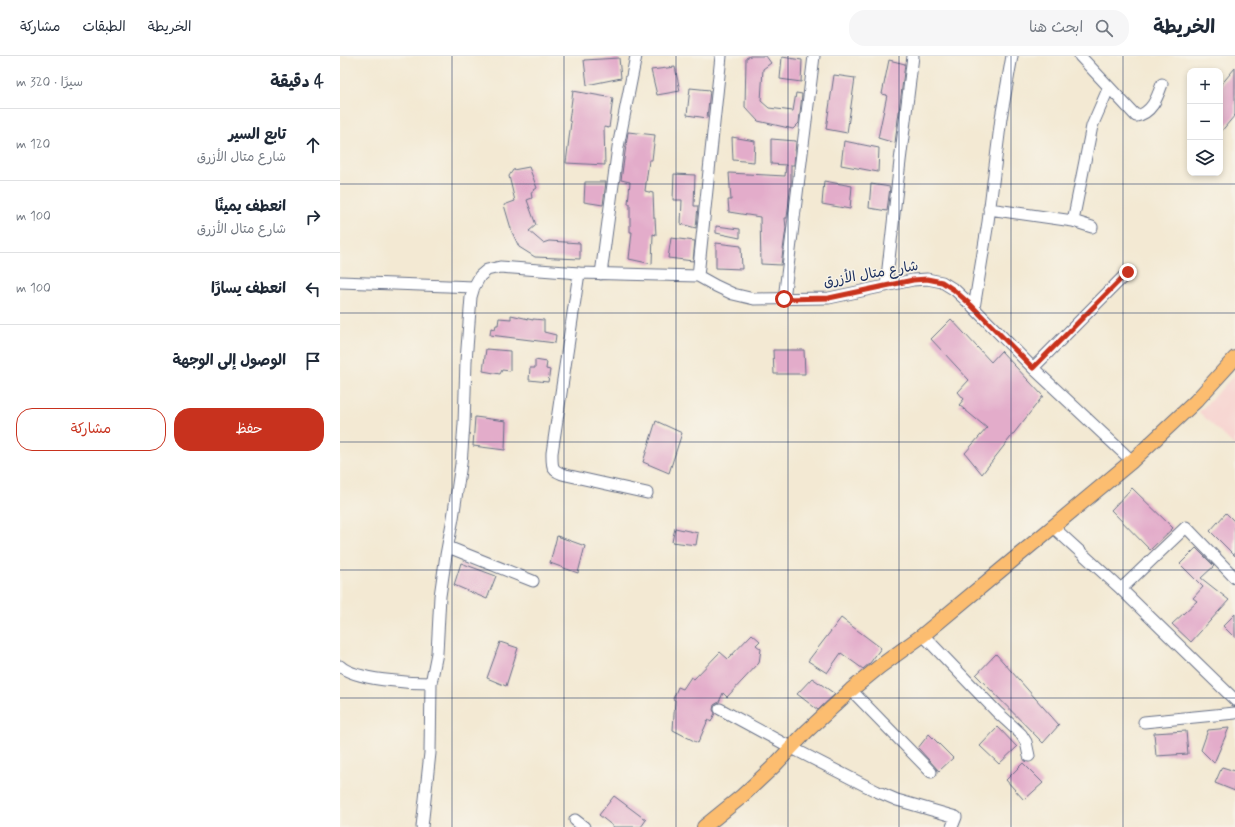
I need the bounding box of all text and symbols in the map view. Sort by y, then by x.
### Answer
search box [849,10,1129,46]
text: الخريطة [1153,15,1215,40]
icon: search [1093,17,1115,39]
text: مشاركة [20,18,60,36]
text: الطبقات [82,18,126,36]
text: الخريطة [148,18,191,36]
text: ابحث هنا [1029,18,1083,38]
map controls [1187,68,1223,176]
button: + [1187,68,1223,104]
text: 4 دقيقة [270,71,324,93]
text: سيرًا · 320 m [16,74,83,91]
button: − [1187,104,1223,140]
text: تابع السير [228,125,286,145]
icon: ahead [302,134,324,156]
text: 120 m [16,136,50,153]
button: layers [1187,140,1223,176]
text: شارع متال الأزرق [197,149,286,166]
text: انعطف يمينًا [215,197,286,217]
icon: right [302,206,324,228]
text: 100 m [16,208,51,225]
text: شارع متال الأزرق [197,221,286,238]
street label: شارع متال الأزرق [822,256,920,291]
route end [1119,263,1137,281]
icon: left [302,278,324,300]
text: انعطف يسارًا [211,279,286,299]
text: 100 m [16,280,51,297]
route start [775,290,793,308]
icon: arrive [302,350,324,372]
text: الوصول إلى الوجهة [172,351,286,371]
button: مشاركة [16,408,166,451]
button: حفظ [174,408,324,451]

